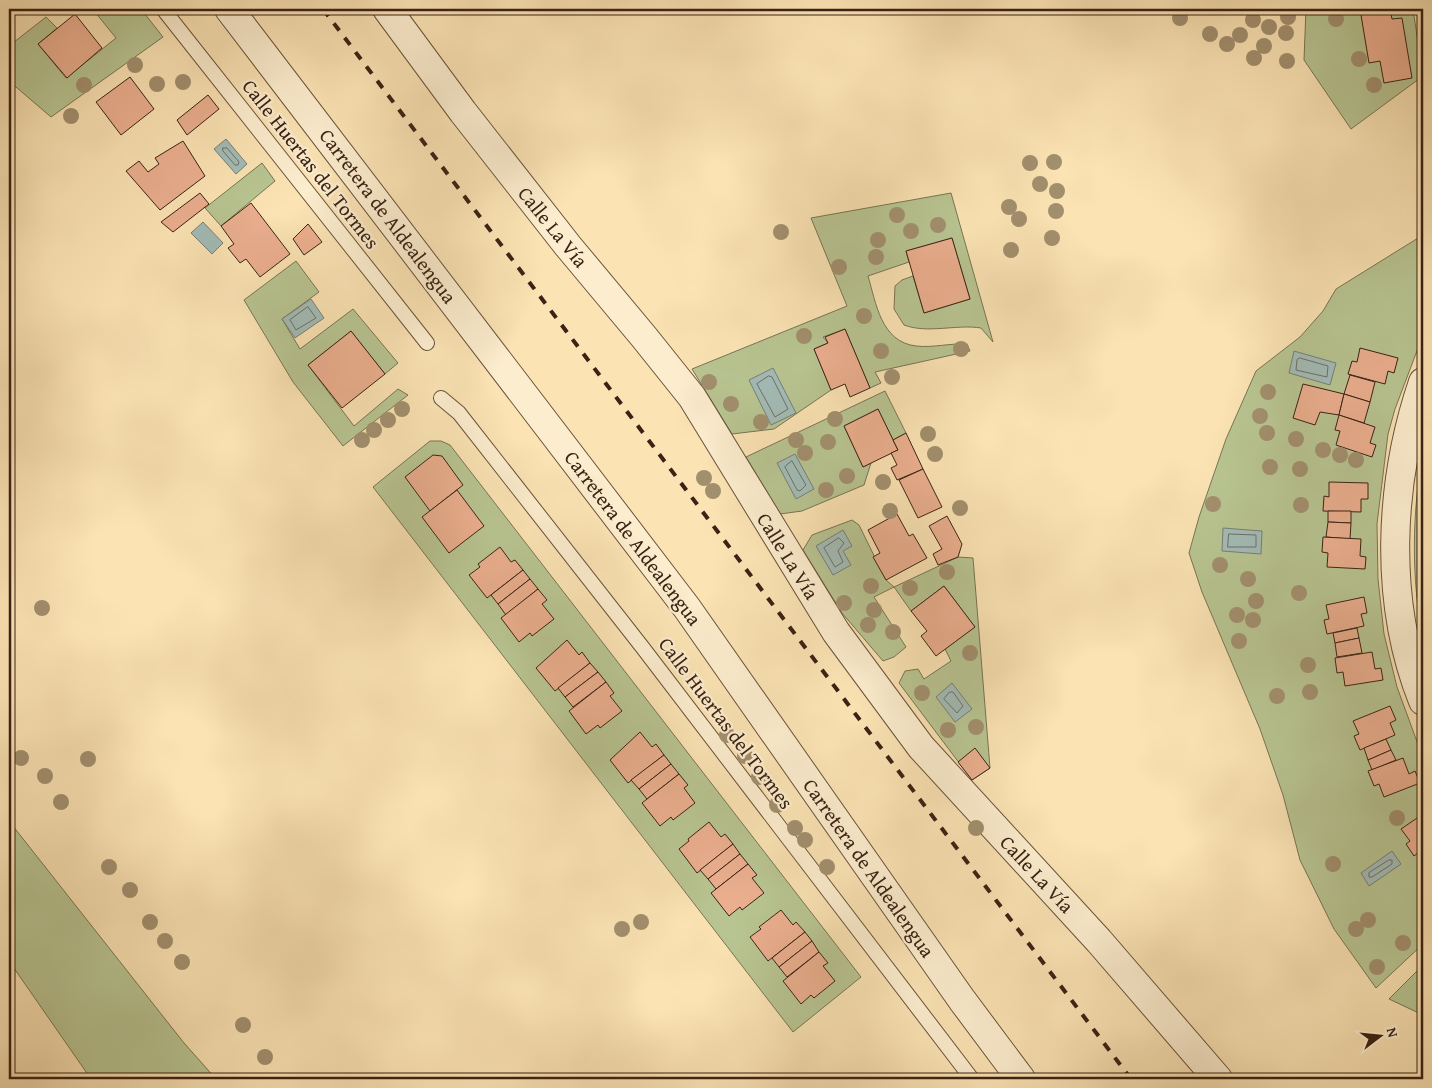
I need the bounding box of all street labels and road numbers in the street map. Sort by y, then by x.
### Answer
street label: Calle Huertas del Tormes [236,73,387,255]
street label: Carretera de Aldealengua [313,122,464,310]
street label: Calle La Vía [512,180,596,274]
street label: Carretera de Aldealengua [558,444,709,632]
street label: Calle La Vía [750,507,827,605]
street label: Calle Huertas del Tormes [652,631,801,815]
street label: Carretera de Aldealengua [797,772,943,963]
street label: Calle La Vía [994,828,1081,919]

